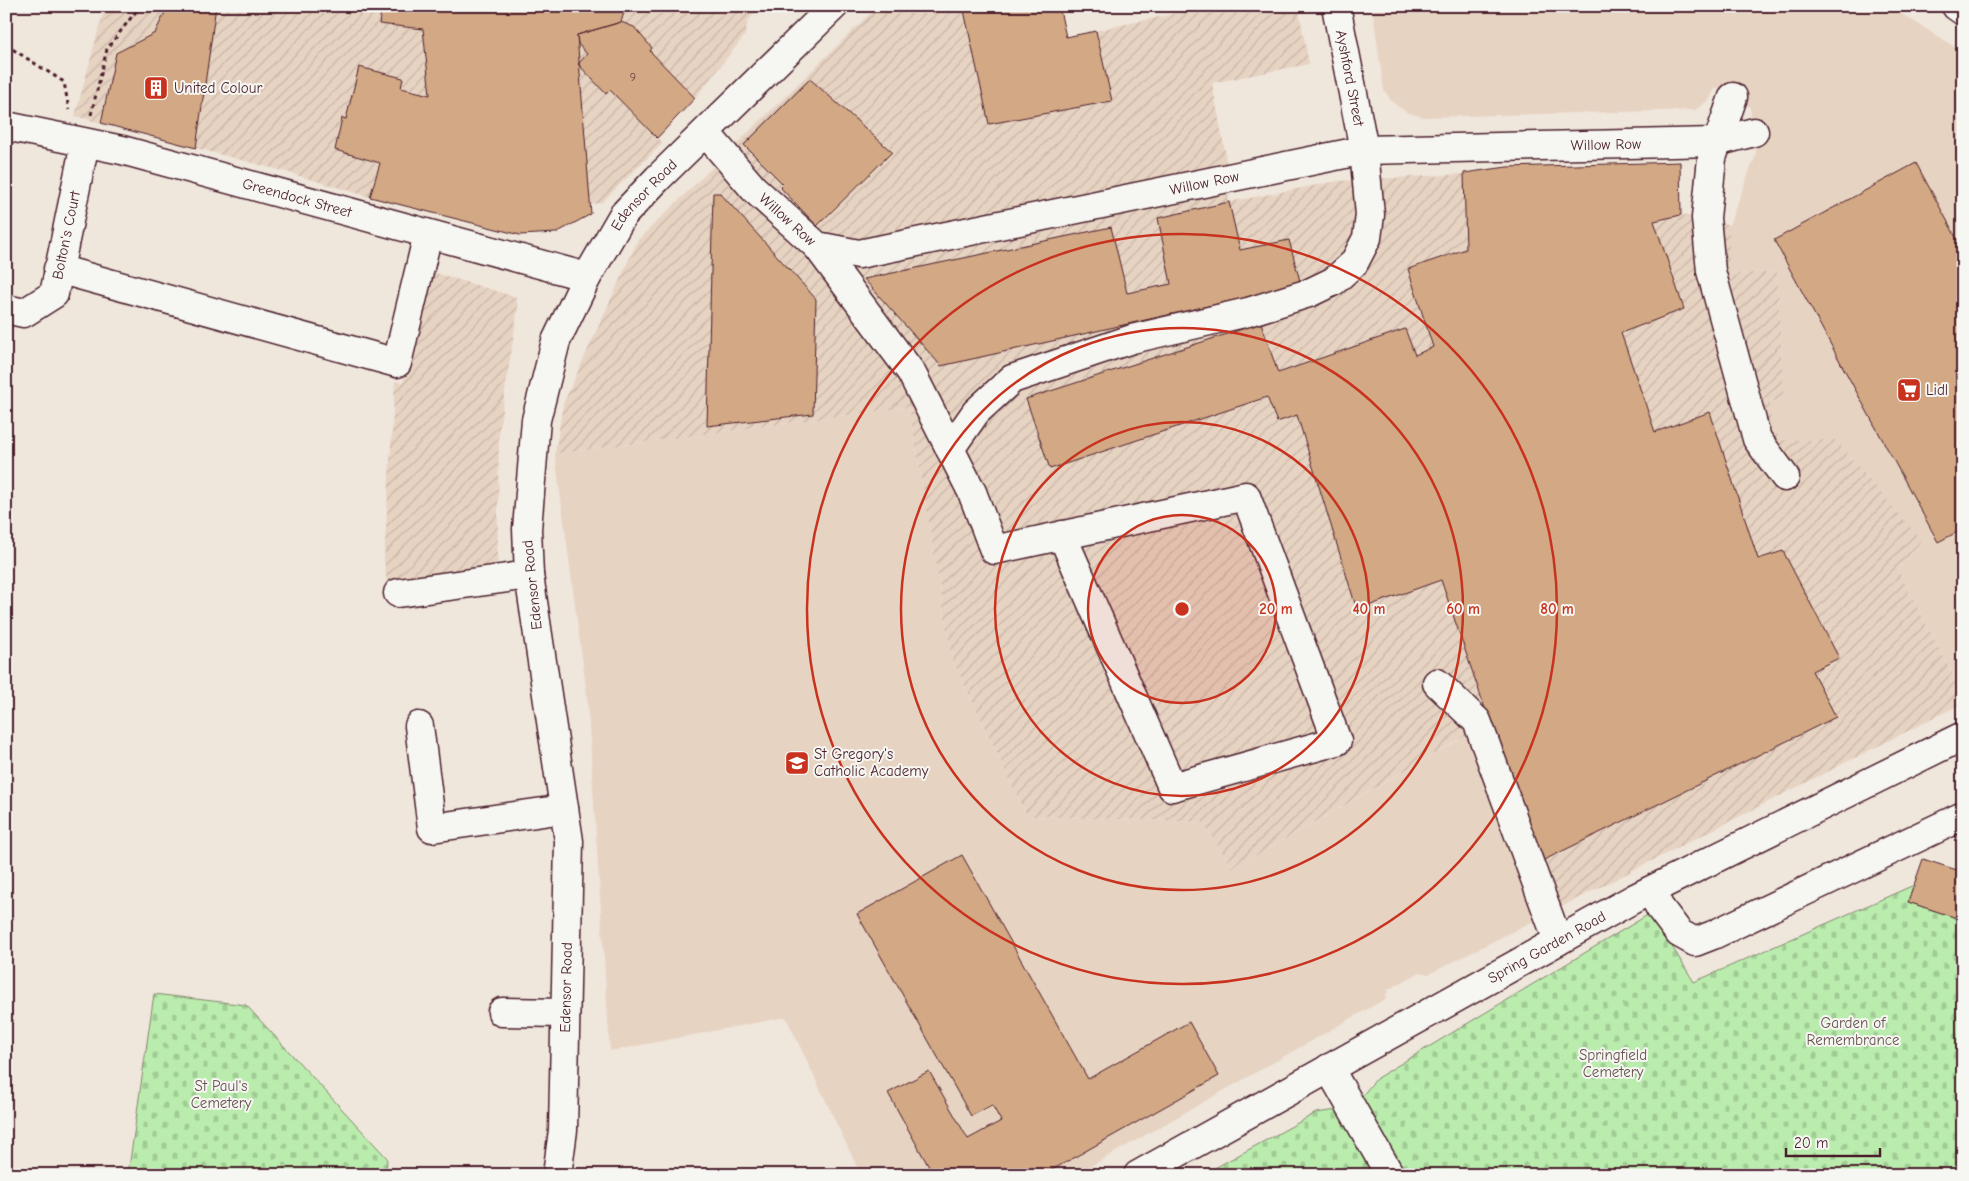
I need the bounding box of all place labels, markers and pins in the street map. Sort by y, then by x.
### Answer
building icon: United Colour [143,75,169,101]
place label: United Colour [174,79,262,97]
supermarket icon: Lidl [1896,377,1922,403]
place label: Lidl [1926,381,1948,399]
centre of rings [1173,600,1191,618]
place label: St Gregory's Catholic Academy [814,745,929,780]
school or university icon: St Gregory's Catholic Academy [784,750,810,776]

